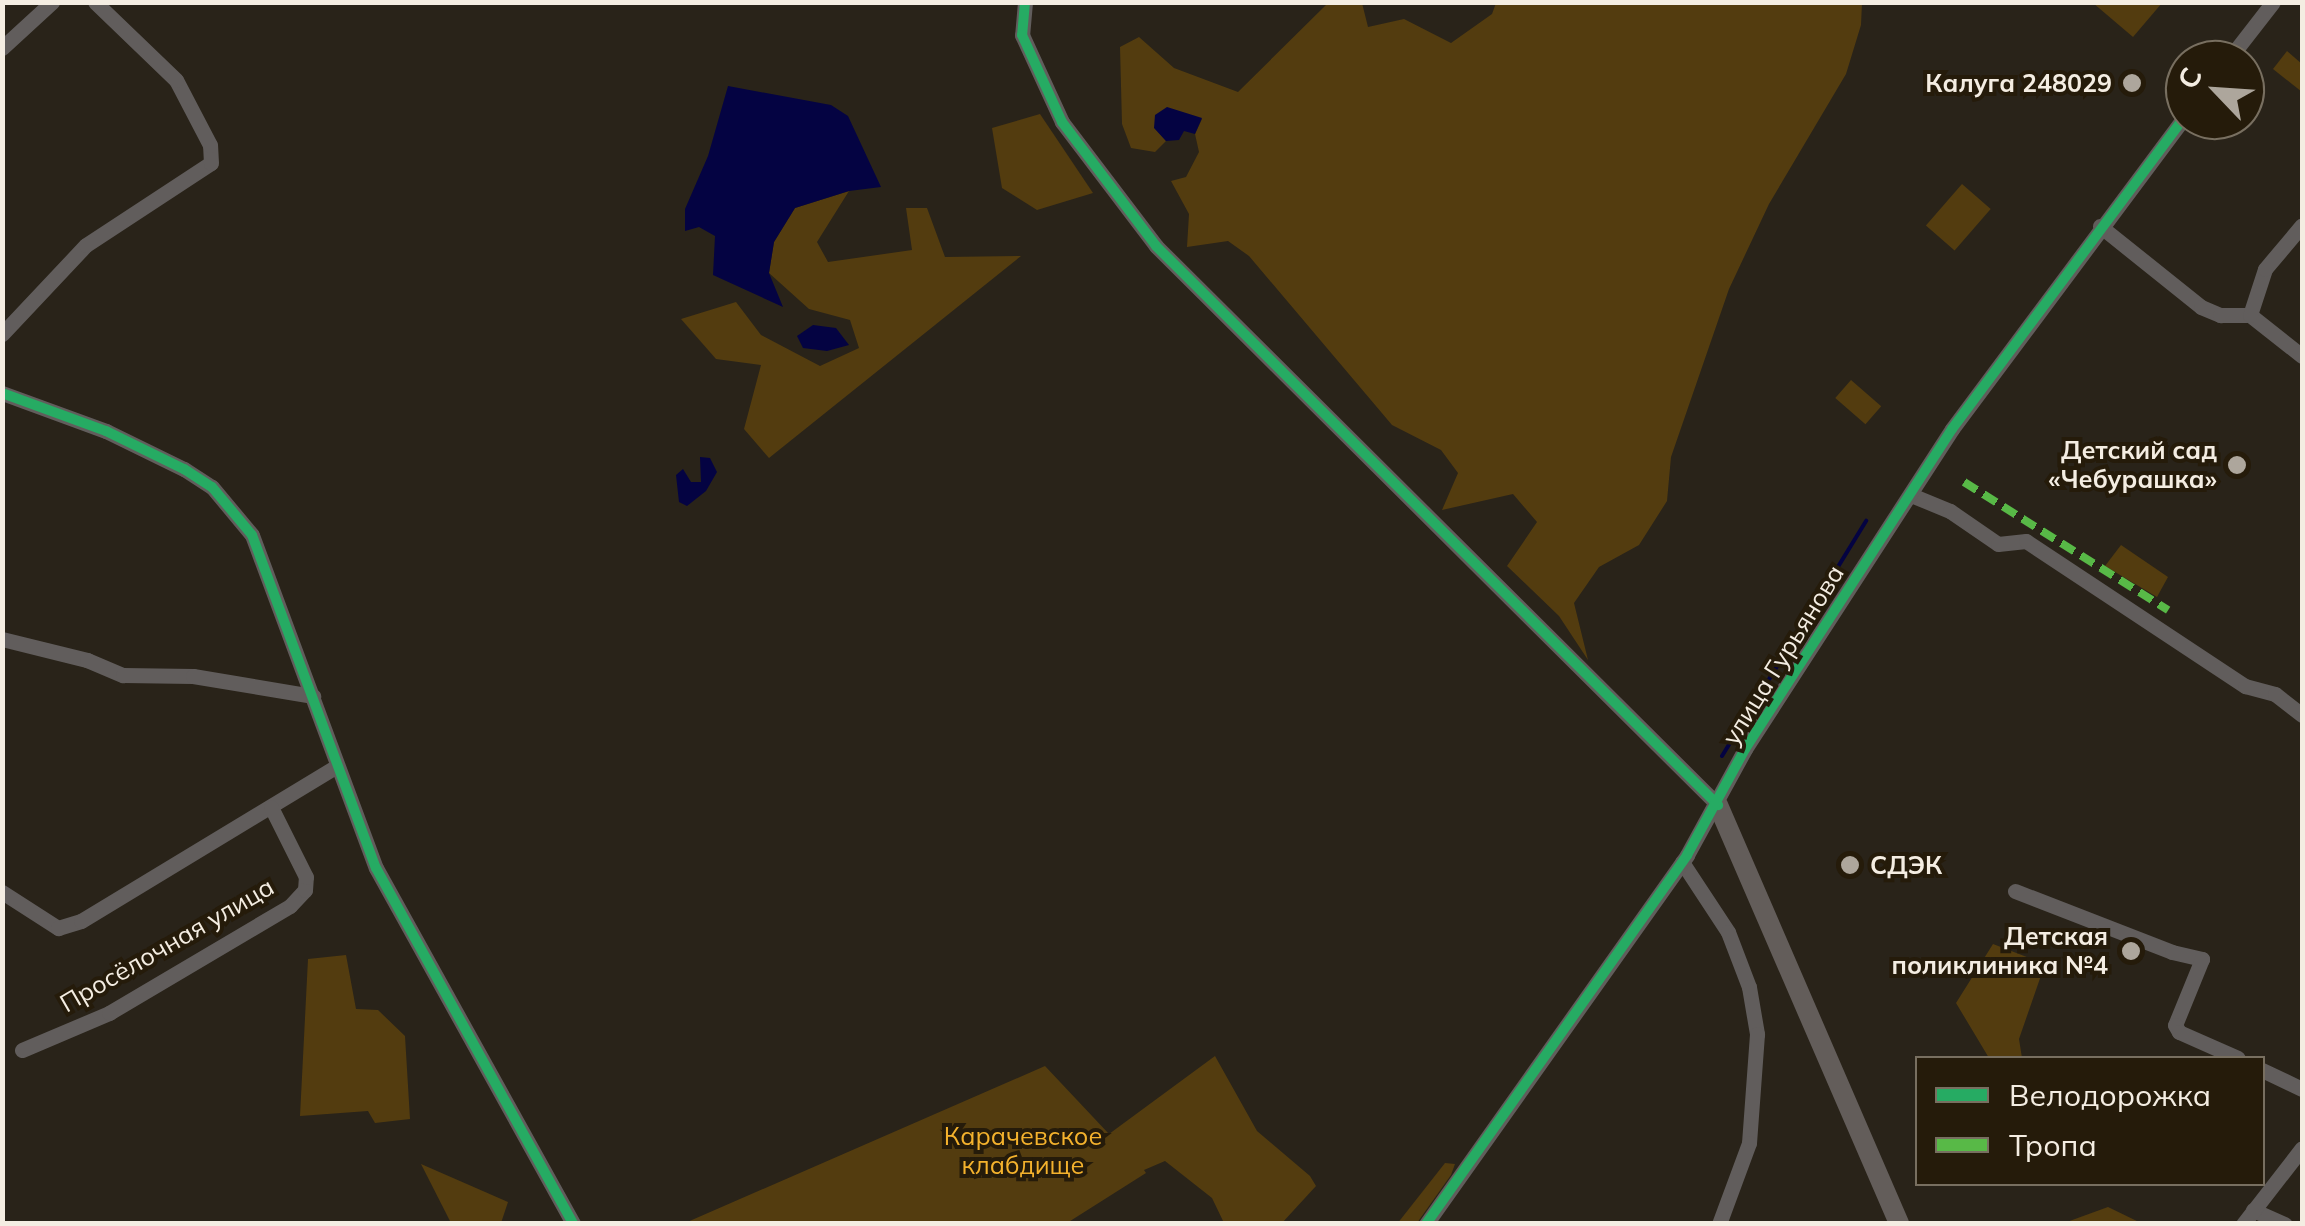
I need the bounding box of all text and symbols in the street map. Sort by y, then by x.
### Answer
north arrow [2165,40,2265,140]
text: С [2169,62,2209,94]
place label: Калуга 248029 [1925,68,2112,98]
marker: Калуга 248029 [2121,72,2143,94]
place label: Детский сад «Чебурашка» [2048,436,2217,495]
marker: Детский сад «Чебурашка» [2226,454,2248,476]
street label: улица Гурьянова [1716,560,1850,750]
place label: СДЭК [1870,850,1942,880]
marker: СДЭК [1839,854,1861,876]
street label: Просёлочная улица [55,872,279,1018]
place label: Детская поликлиника №4 [1892,922,2108,981]
marker: Детская поликлиника №4 [2118,938,2144,964]
legend [1915,1056,2265,1186]
text: Велодорожка [2009,1076,2211,1114]
park label: Карачевское клабдище [944,1122,1102,1181]
text: Тропа [2009,1126,2097,1164]

